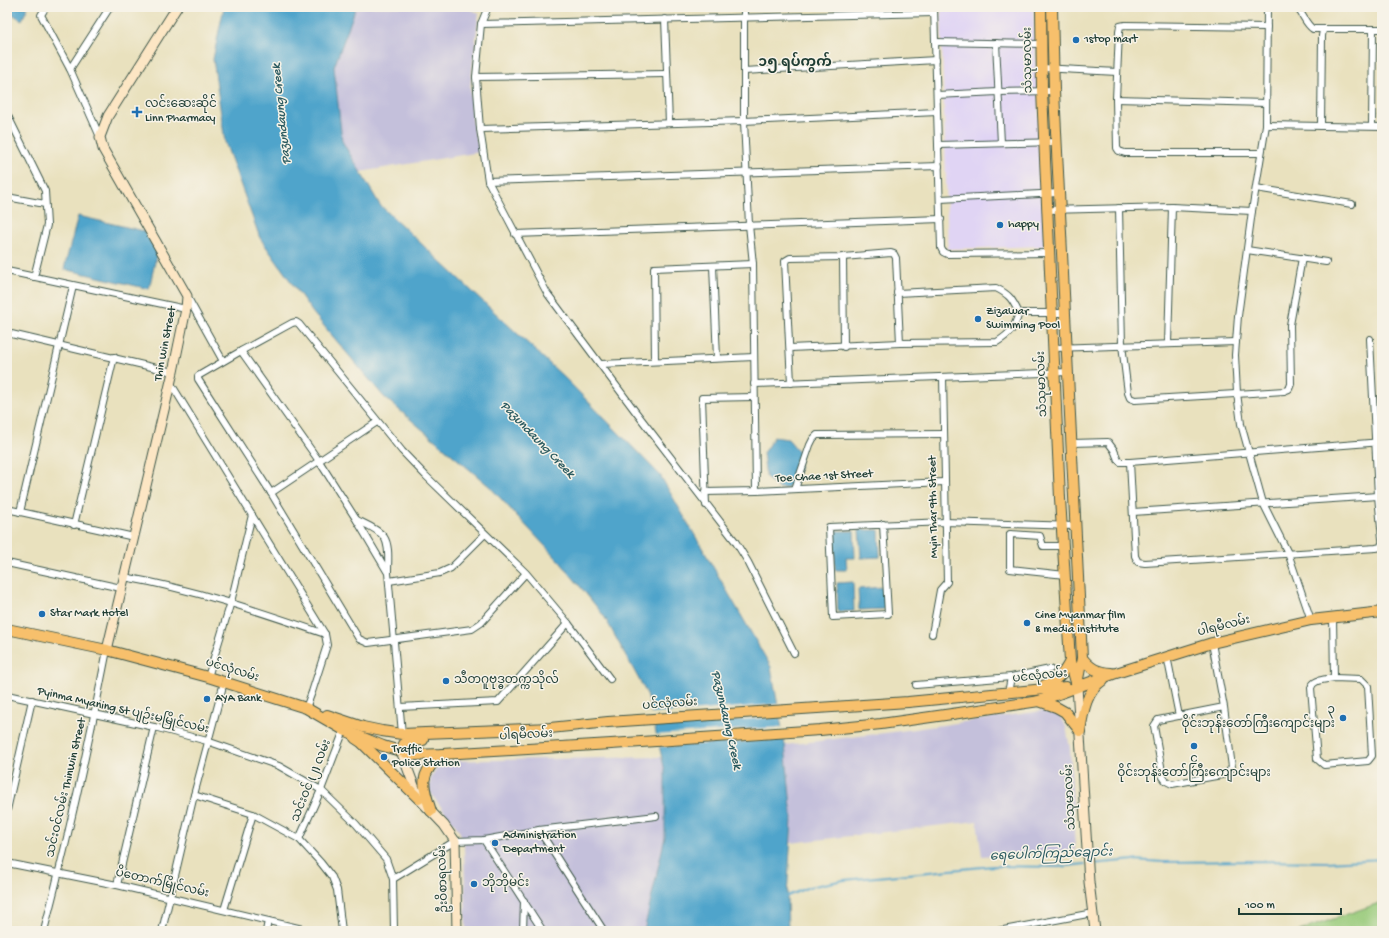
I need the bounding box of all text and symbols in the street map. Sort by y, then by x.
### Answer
street label: သံသုမာလမ်း [1017,27,1038,93]
place label: 1stop mart [1083,33,1139,47]
marker: 1stop mart [1071,35,1081,45]
district label: ၁၅ ရပ်ကွက် [758,51,832,73]
water label: Pazundaung Creek [269,62,295,165]
place label: လင်းဆေးဆိုင် Linn Pharmacy [145,94,217,126]
marker: လင်းဆေးဆိုင် Linn Pharmacy [132,107,142,117]
place label: happy [1008,218,1039,232]
marker: happy [995,220,1005,230]
street label: Thin Win Street [152,305,180,383]
place label: Zizawar Swimming Pool [986,305,1061,333]
marker: Zizawar Swimming Pool [973,314,983,324]
street label: သံသုမာလမ်း [1031,351,1052,418]
water label: Pazundaung Creek [497,399,578,482]
street label: Myin Thar 9th Street [926,455,942,558]
street label: Toe Chae 1st Street [774,467,874,487]
place label: Star Mark Hotel [50,607,129,621]
marker: Star Mark Hotel [37,609,47,619]
place label: Cine Myanmar film & media institute [1035,609,1126,637]
street label: ပါရမီလမ်း [1195,610,1252,641]
marker: Cine Myanmar film & media institute [1022,618,1032,628]
street label: ပင်လုံလမ်း [203,652,262,687]
street label: ပင်လုံလမ်း [1011,663,1068,688]
water label: Pazundaung Creek [707,669,745,772]
place label: သီတဂူဗုဒ္ဓတက္ကသိုလ် [454,670,559,689]
marker: သီတဂူဗုဒ္ဓတက္ကသိုလ် [441,676,451,686]
street label: Pyinma Myaning St ပျဉ်းမမြိုင်လမ်း [35,680,211,739]
place label: AYA Bank [215,692,263,706]
street label: ပင်လုံလမ်း [642,692,698,715]
marker: AYA Bank [202,694,212,704]
place label: ၃ ဝိုင်းဘုန်းတော်ကြီးကျောင်းများ [1182,704,1335,733]
marker: ၃ ဝိုင်းဘုန်းတော်ကြီးကျောင်းများ [1338,713,1348,723]
street label: သင်းဝင်လမ်း ThinWin Street [40,715,90,859]
street label: ပါရမီလမ်း [499,724,553,745]
street label: သင်းဝင် (၂) လမ်း [285,736,336,825]
marker: ၄ ဝိုင်းဘုန်းတော်ကြီးကျောင်းများ [1189,741,1199,751]
place label: Traffic Police Station [391,743,460,771]
marker: Traffic Police Station [379,752,389,762]
place label: ၄ ဝိုင်းဘုန်းတော်ကြီးကျောင်းများ [1117,753,1271,782]
street label: သံသုမာလမ်း [1058,763,1081,831]
place label: Administration Department [502,829,576,857]
marker: Administration Department [490,838,500,848]
water label: ရေပေါက်ကြည်ချောင်း [989,841,1114,867]
street label: ဦးဝိစာရလမ်း [432,845,453,913]
street label: ပိတောက်မြိုင်လမ်း [114,863,211,903]
place label: ဘိုဘိုမင်း [482,873,529,892]
marker: ဘိုဘိုမင်း [469,879,479,889]
scale bar [1239,890,1341,916]
text: 100 m [1244,899,1275,913]

